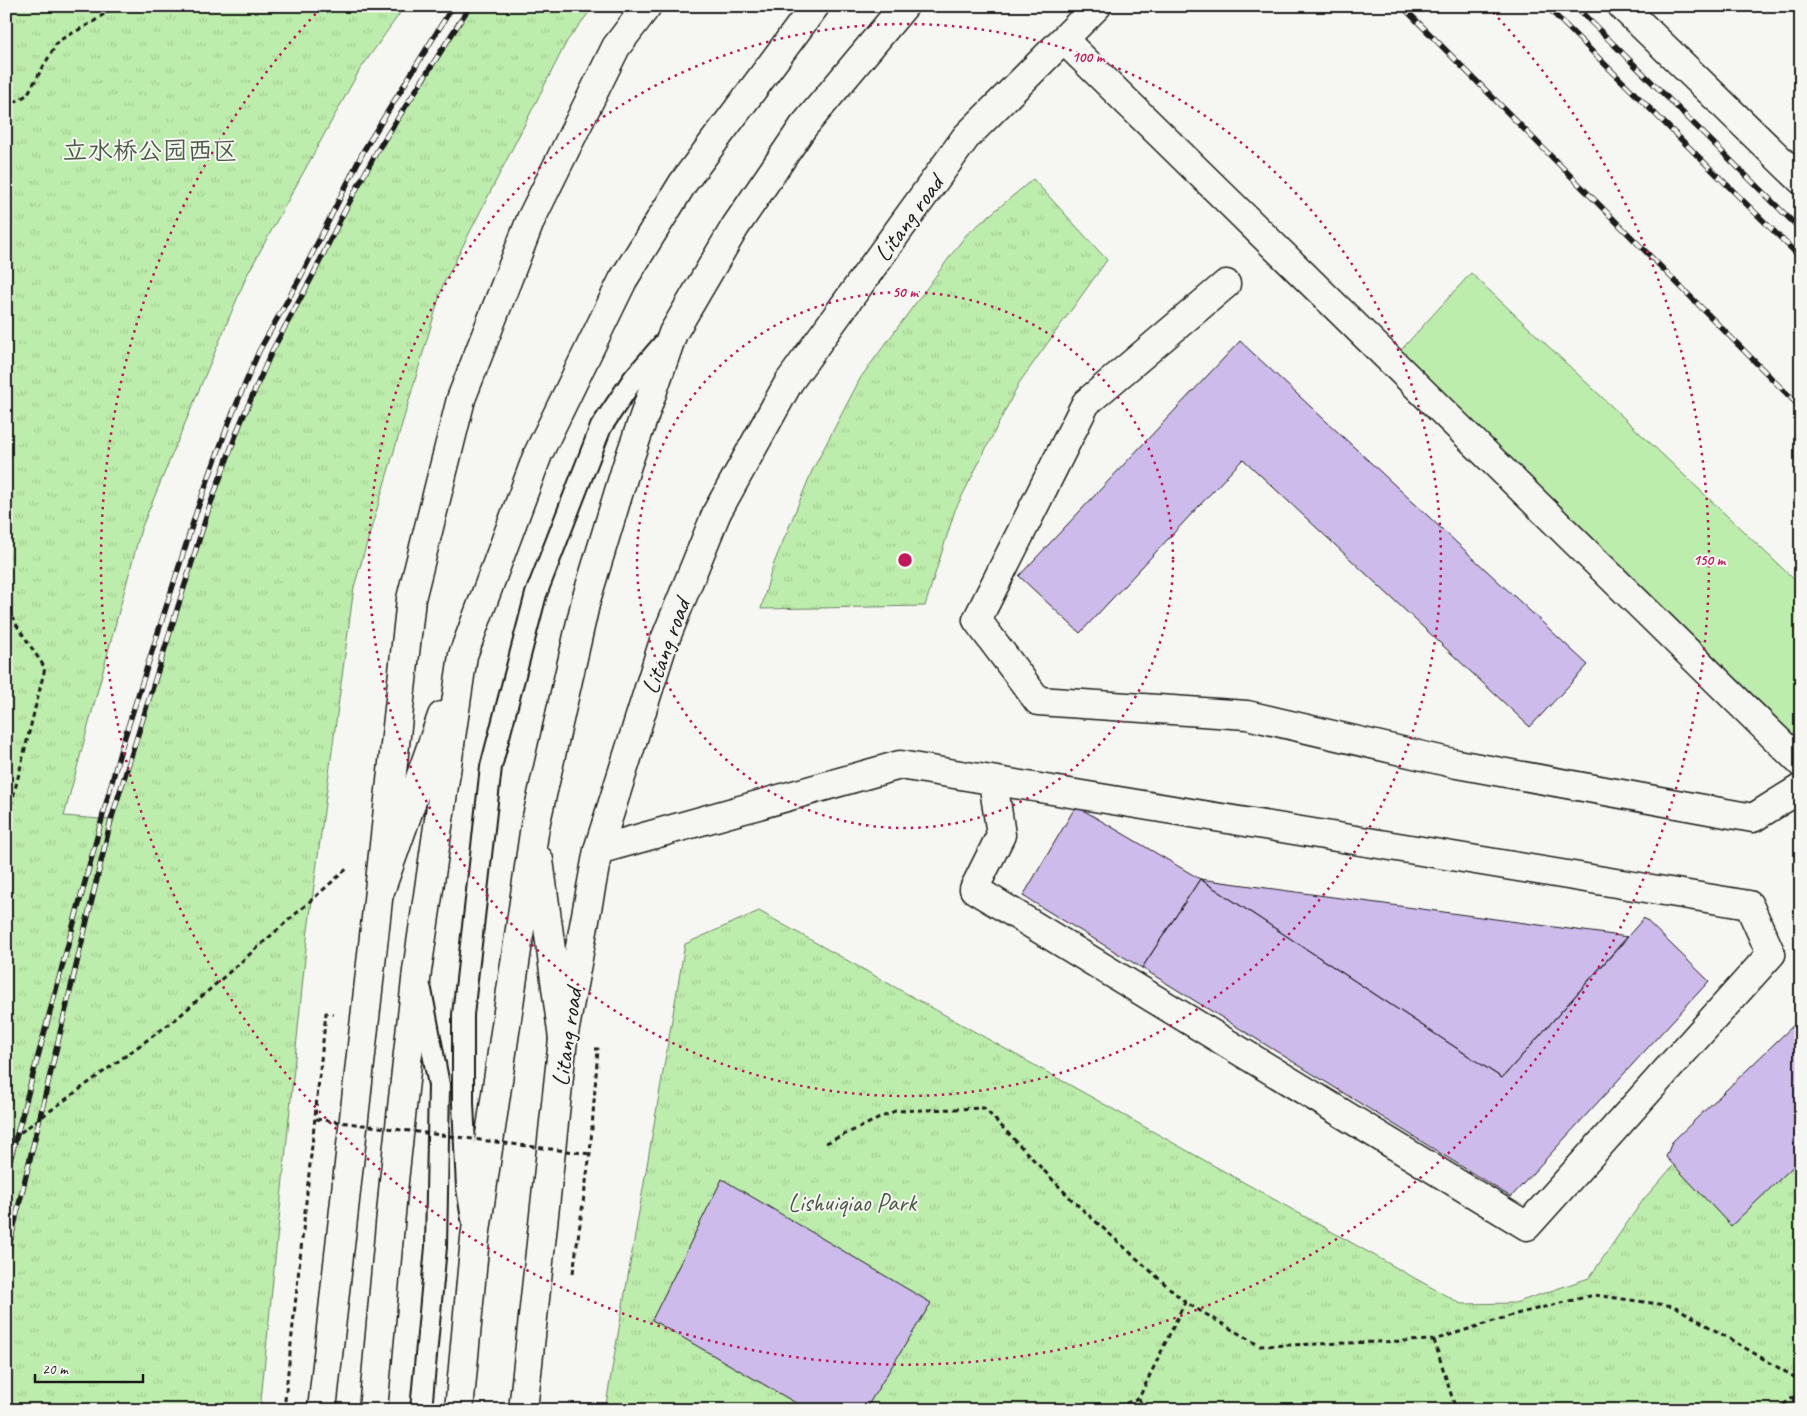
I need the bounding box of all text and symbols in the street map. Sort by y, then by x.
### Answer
text: 100 m [1072,48,1106,67]
park label: 立水桥公园西区 [62,135,238,167]
street label: Litang road [867,166,953,268]
text: 50 m [892,283,919,302]
centre of rings [896,551,914,569]
text: 150 m [1693,551,1727,570]
street label: Litang road [634,591,699,698]
street label: Litang road [544,982,590,1088]
park label: Lishuiqiao Park [788,1187,918,1219]
scale bar [35,1351,142,1383]
text: 20 m [42,1360,69,1379]

